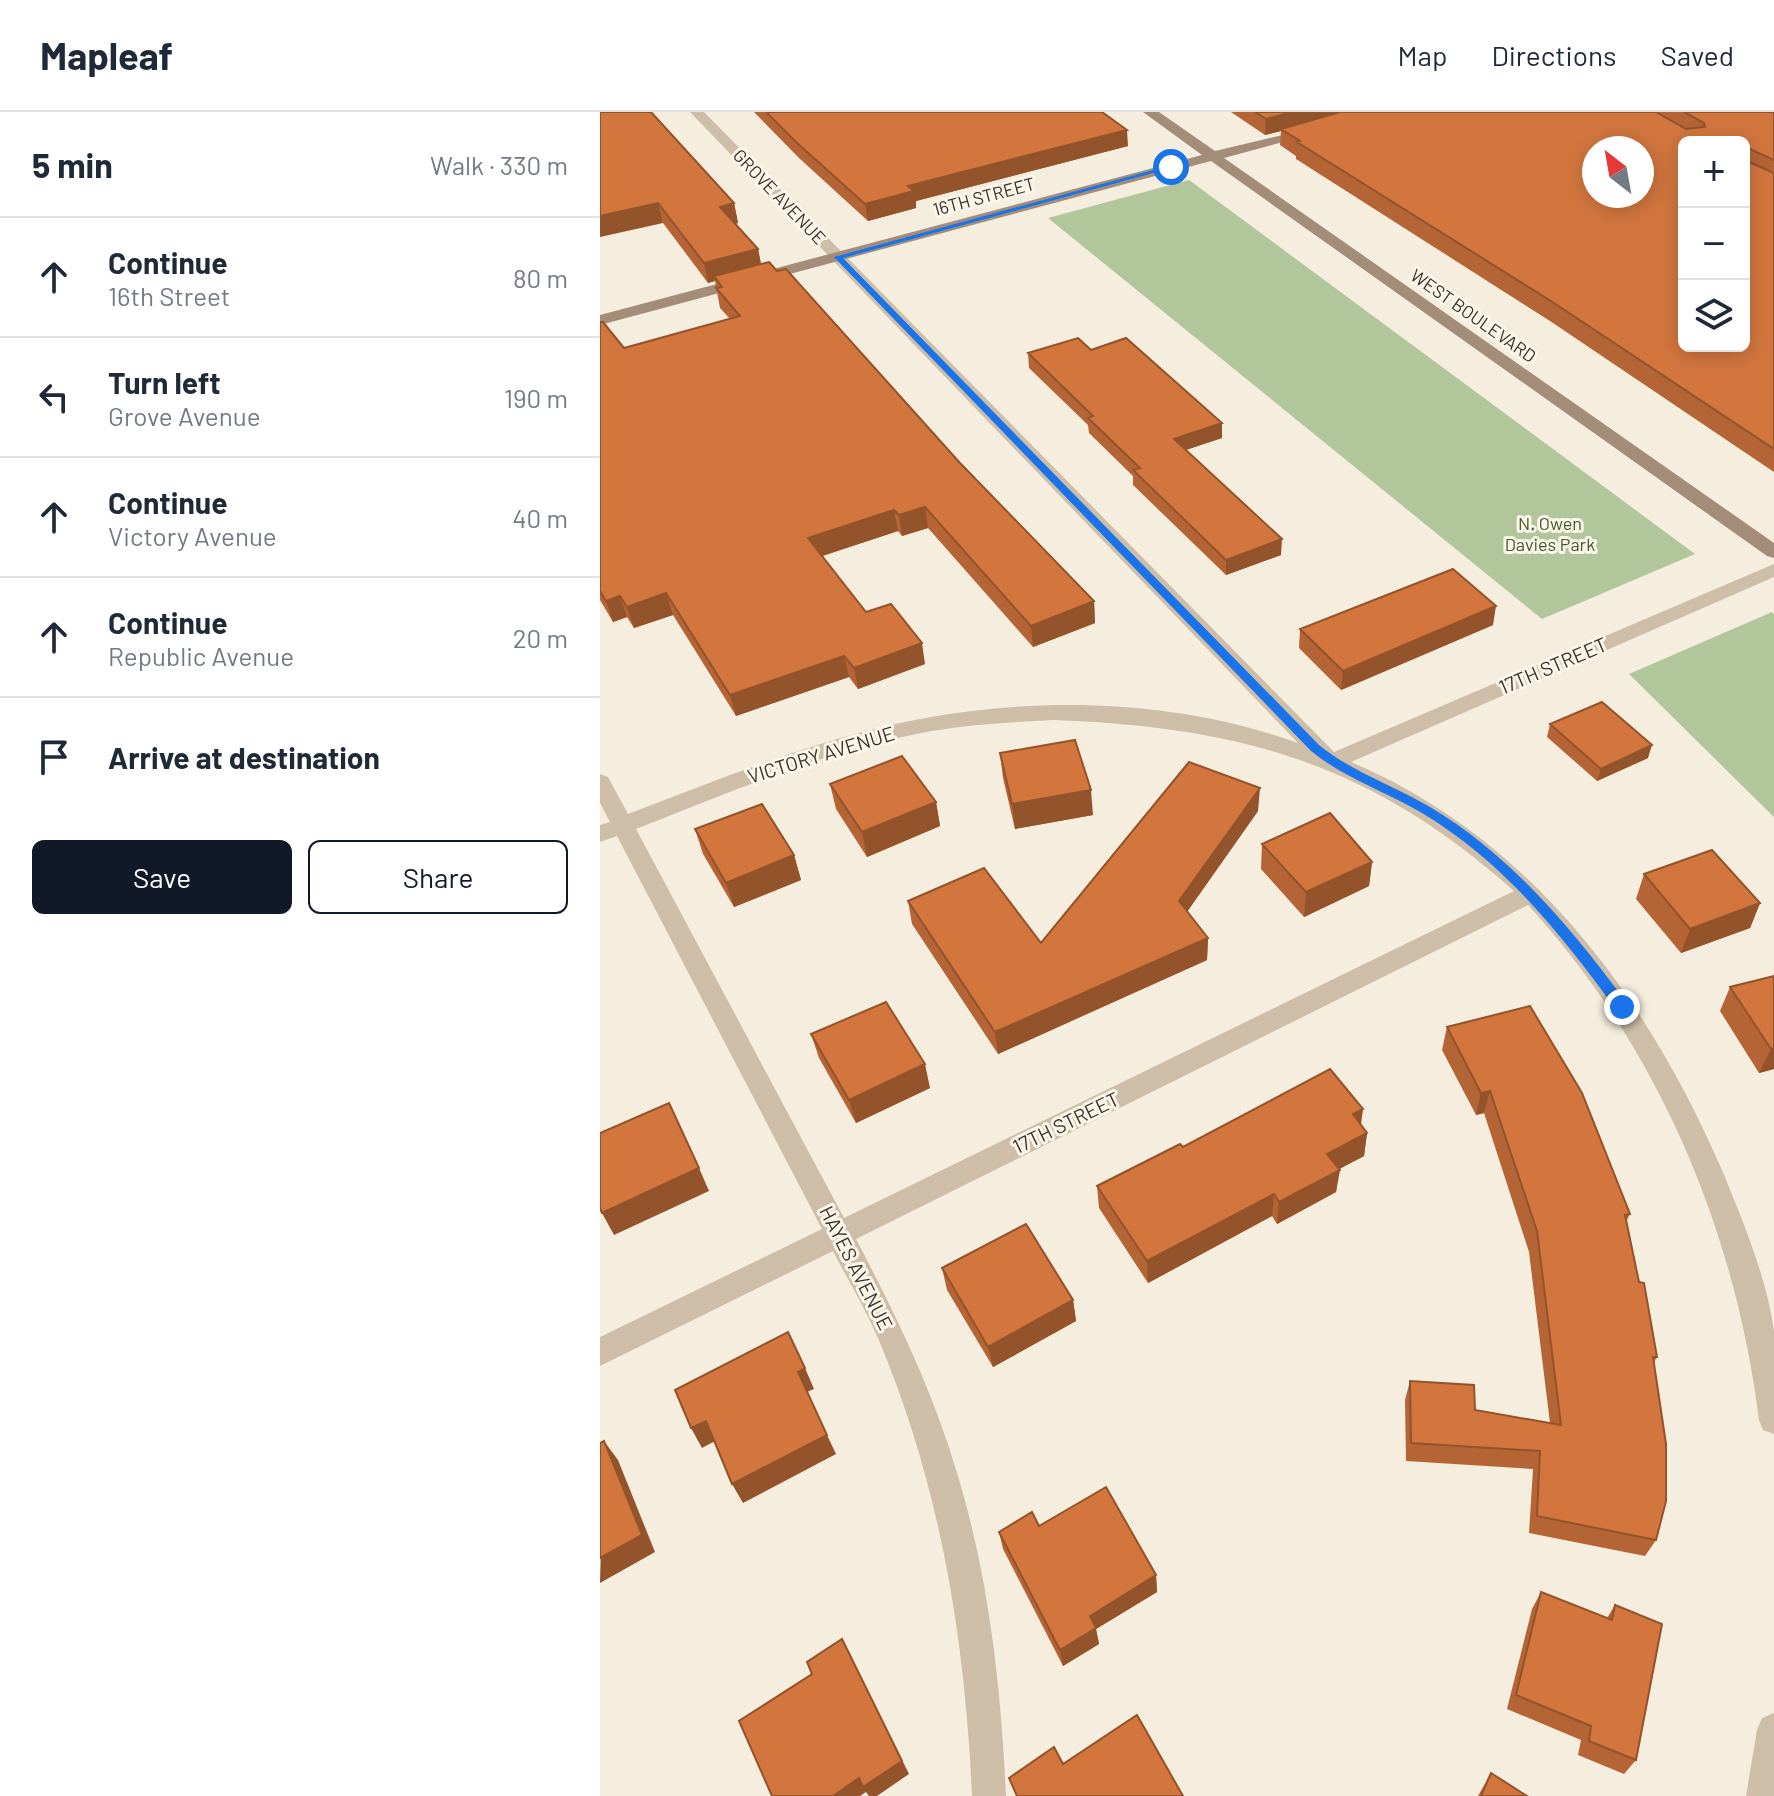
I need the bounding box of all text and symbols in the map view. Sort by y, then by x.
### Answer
text: Mapleaf [40,32,173,78]
text: Map [1398,38,1447,72]
text: Directions [1491,38,1617,72]
text: Saved [1661,38,1734,72]
north arrow [1582,136,1654,208]
map controls [1678,136,1750,352]
button: + [1678,136,1750,208]
text: 5 min [32,144,113,185]
street label: GROVE AVENUE [729,144,831,249]
text: Walk · 330 m [430,149,568,180]
route start [1153,149,1189,185]
street label: 16TH STREET [930,172,1037,220]
button: − [1678,208,1750,280]
text: Continue [108,244,228,280]
icon: ahead [32,255,76,299]
text: 80 m [513,262,568,293]
street label: WEST BOULEVARD [1407,264,1540,367]
text: 16th Street [108,280,230,311]
button: layers [1678,280,1750,352]
text: Turn left [108,364,221,400]
icon: left [32,375,76,419]
text: 190 m [504,382,568,413]
text: Grove Avenue [108,400,261,431]
text: Continue [108,484,228,520]
icon: ahead [32,495,76,539]
text: 40 m [512,502,568,533]
park label: N. Owen Davies Park [1505,512,1595,555]
text: Victory Avenue [108,520,277,551]
text: Continue [108,604,228,640]
icon: ahead [32,615,76,659]
text: 20 m [513,622,568,653]
street label: 17TH STREET [1495,631,1610,699]
text: Republic Avenue [108,640,294,671]
street label: VICTORY AVENUE [744,720,897,788]
icon: arrive [32,735,76,779]
text: Arrive at destination [108,739,380,775]
button: Save [32,840,292,914]
button: Share [308,840,568,914]
route end [1604,989,1640,1025]
street label: 17TH STREET [1008,1086,1123,1158]
street label: HAYES AVENUE [815,1201,898,1334]

